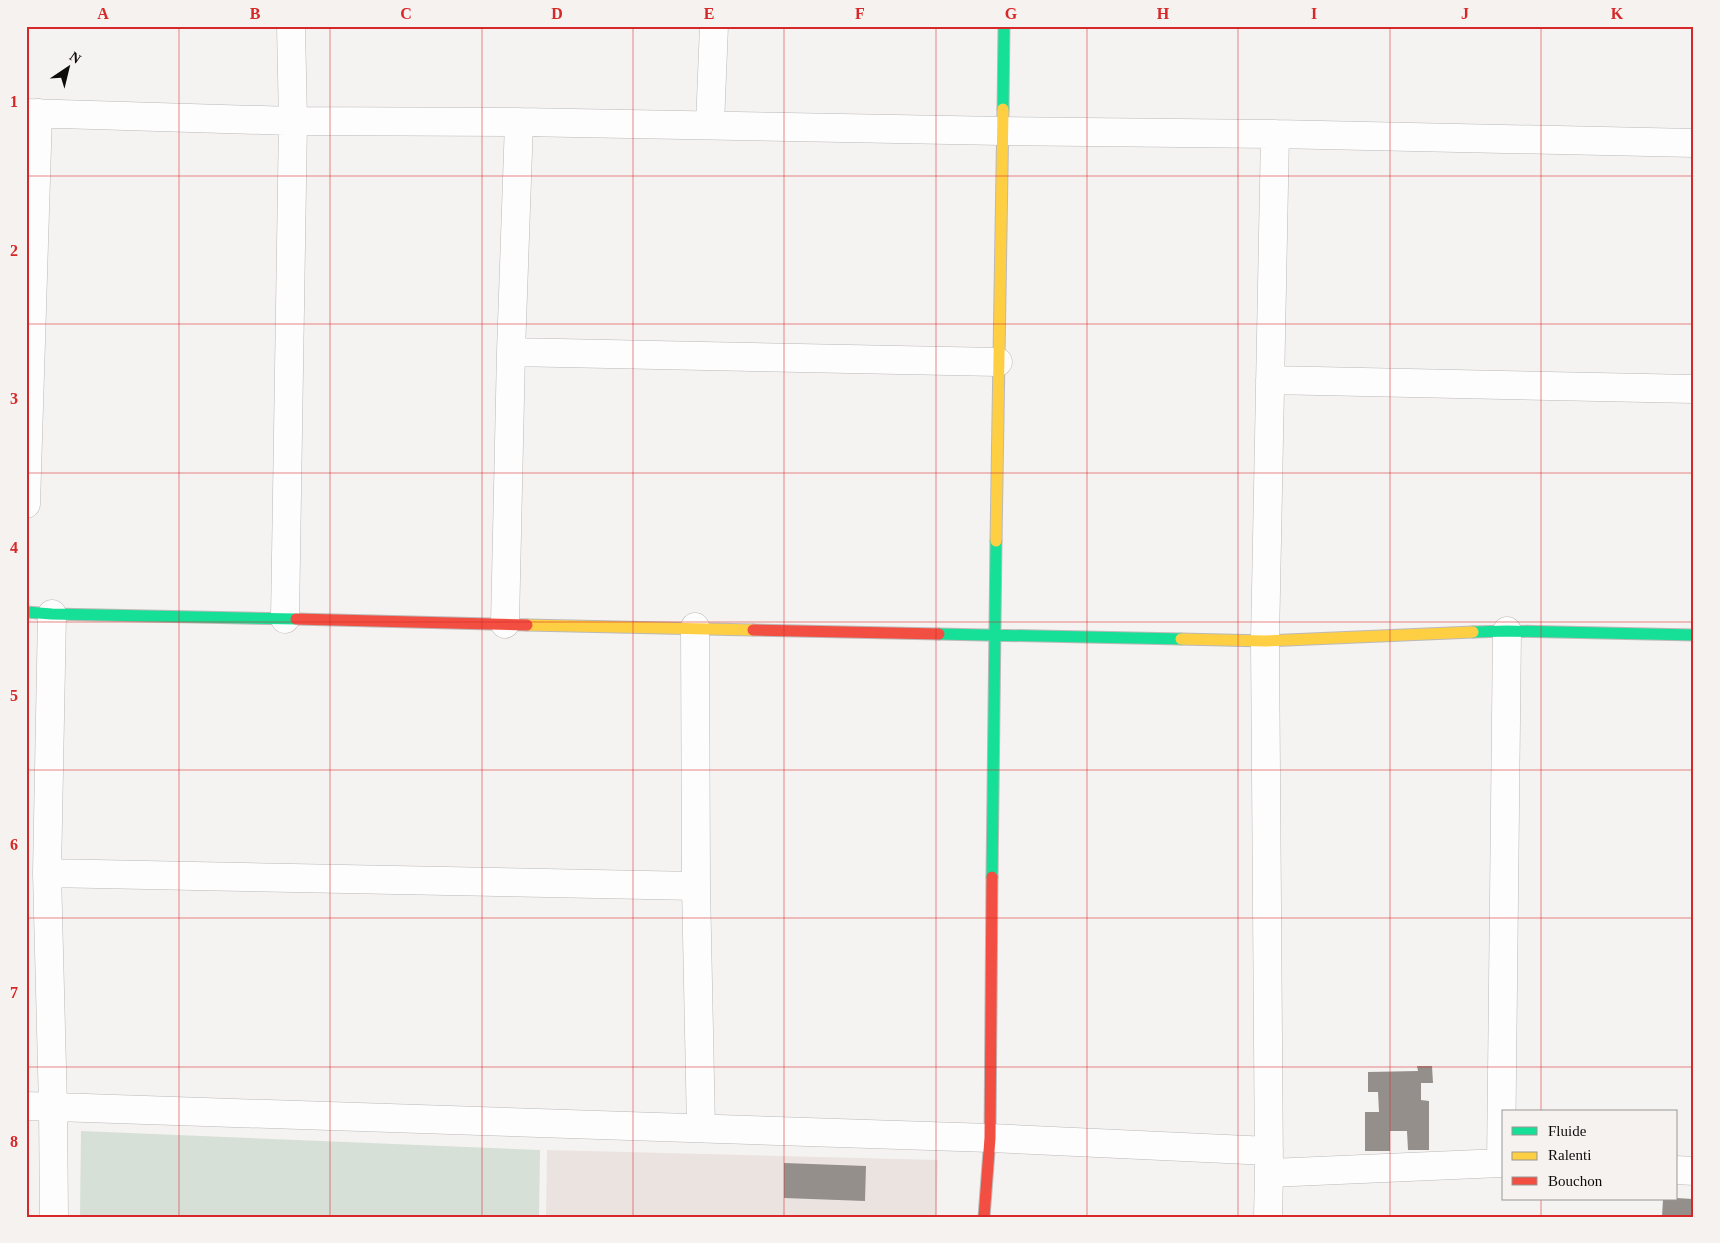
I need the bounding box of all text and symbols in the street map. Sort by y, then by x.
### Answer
text: A [97,5,109,22]
text: B [250,5,261,22]
text: C [400,5,412,22]
text: D [551,5,563,22]
text: E [704,5,714,22]
text: F [855,5,865,22]
text: G [1005,5,1018,22]
text: H [1157,5,1170,22]
text: I [1311,5,1317,22]
text: J [1461,5,1469,22]
text: K [1611,5,1624,22]
north arrow [42,42,92,92]
text: N [67,49,84,67]
text: 1 [10,93,18,110]
text: 2 [10,242,18,259]
text: 3 [10,390,18,407]
text: 4 [10,539,18,556]
text: 5 [10,687,18,704]
text: 6 [10,836,18,853]
text: 7 [10,984,18,1001]
legend [1502,1110,1678,1200]
text: Fluide [1548,1123,1587,1139]
text: 8 [10,1133,18,1150]
text: Ralenti [1548,1147,1591,1163]
text: Bouchon [1548,1173,1603,1189]

